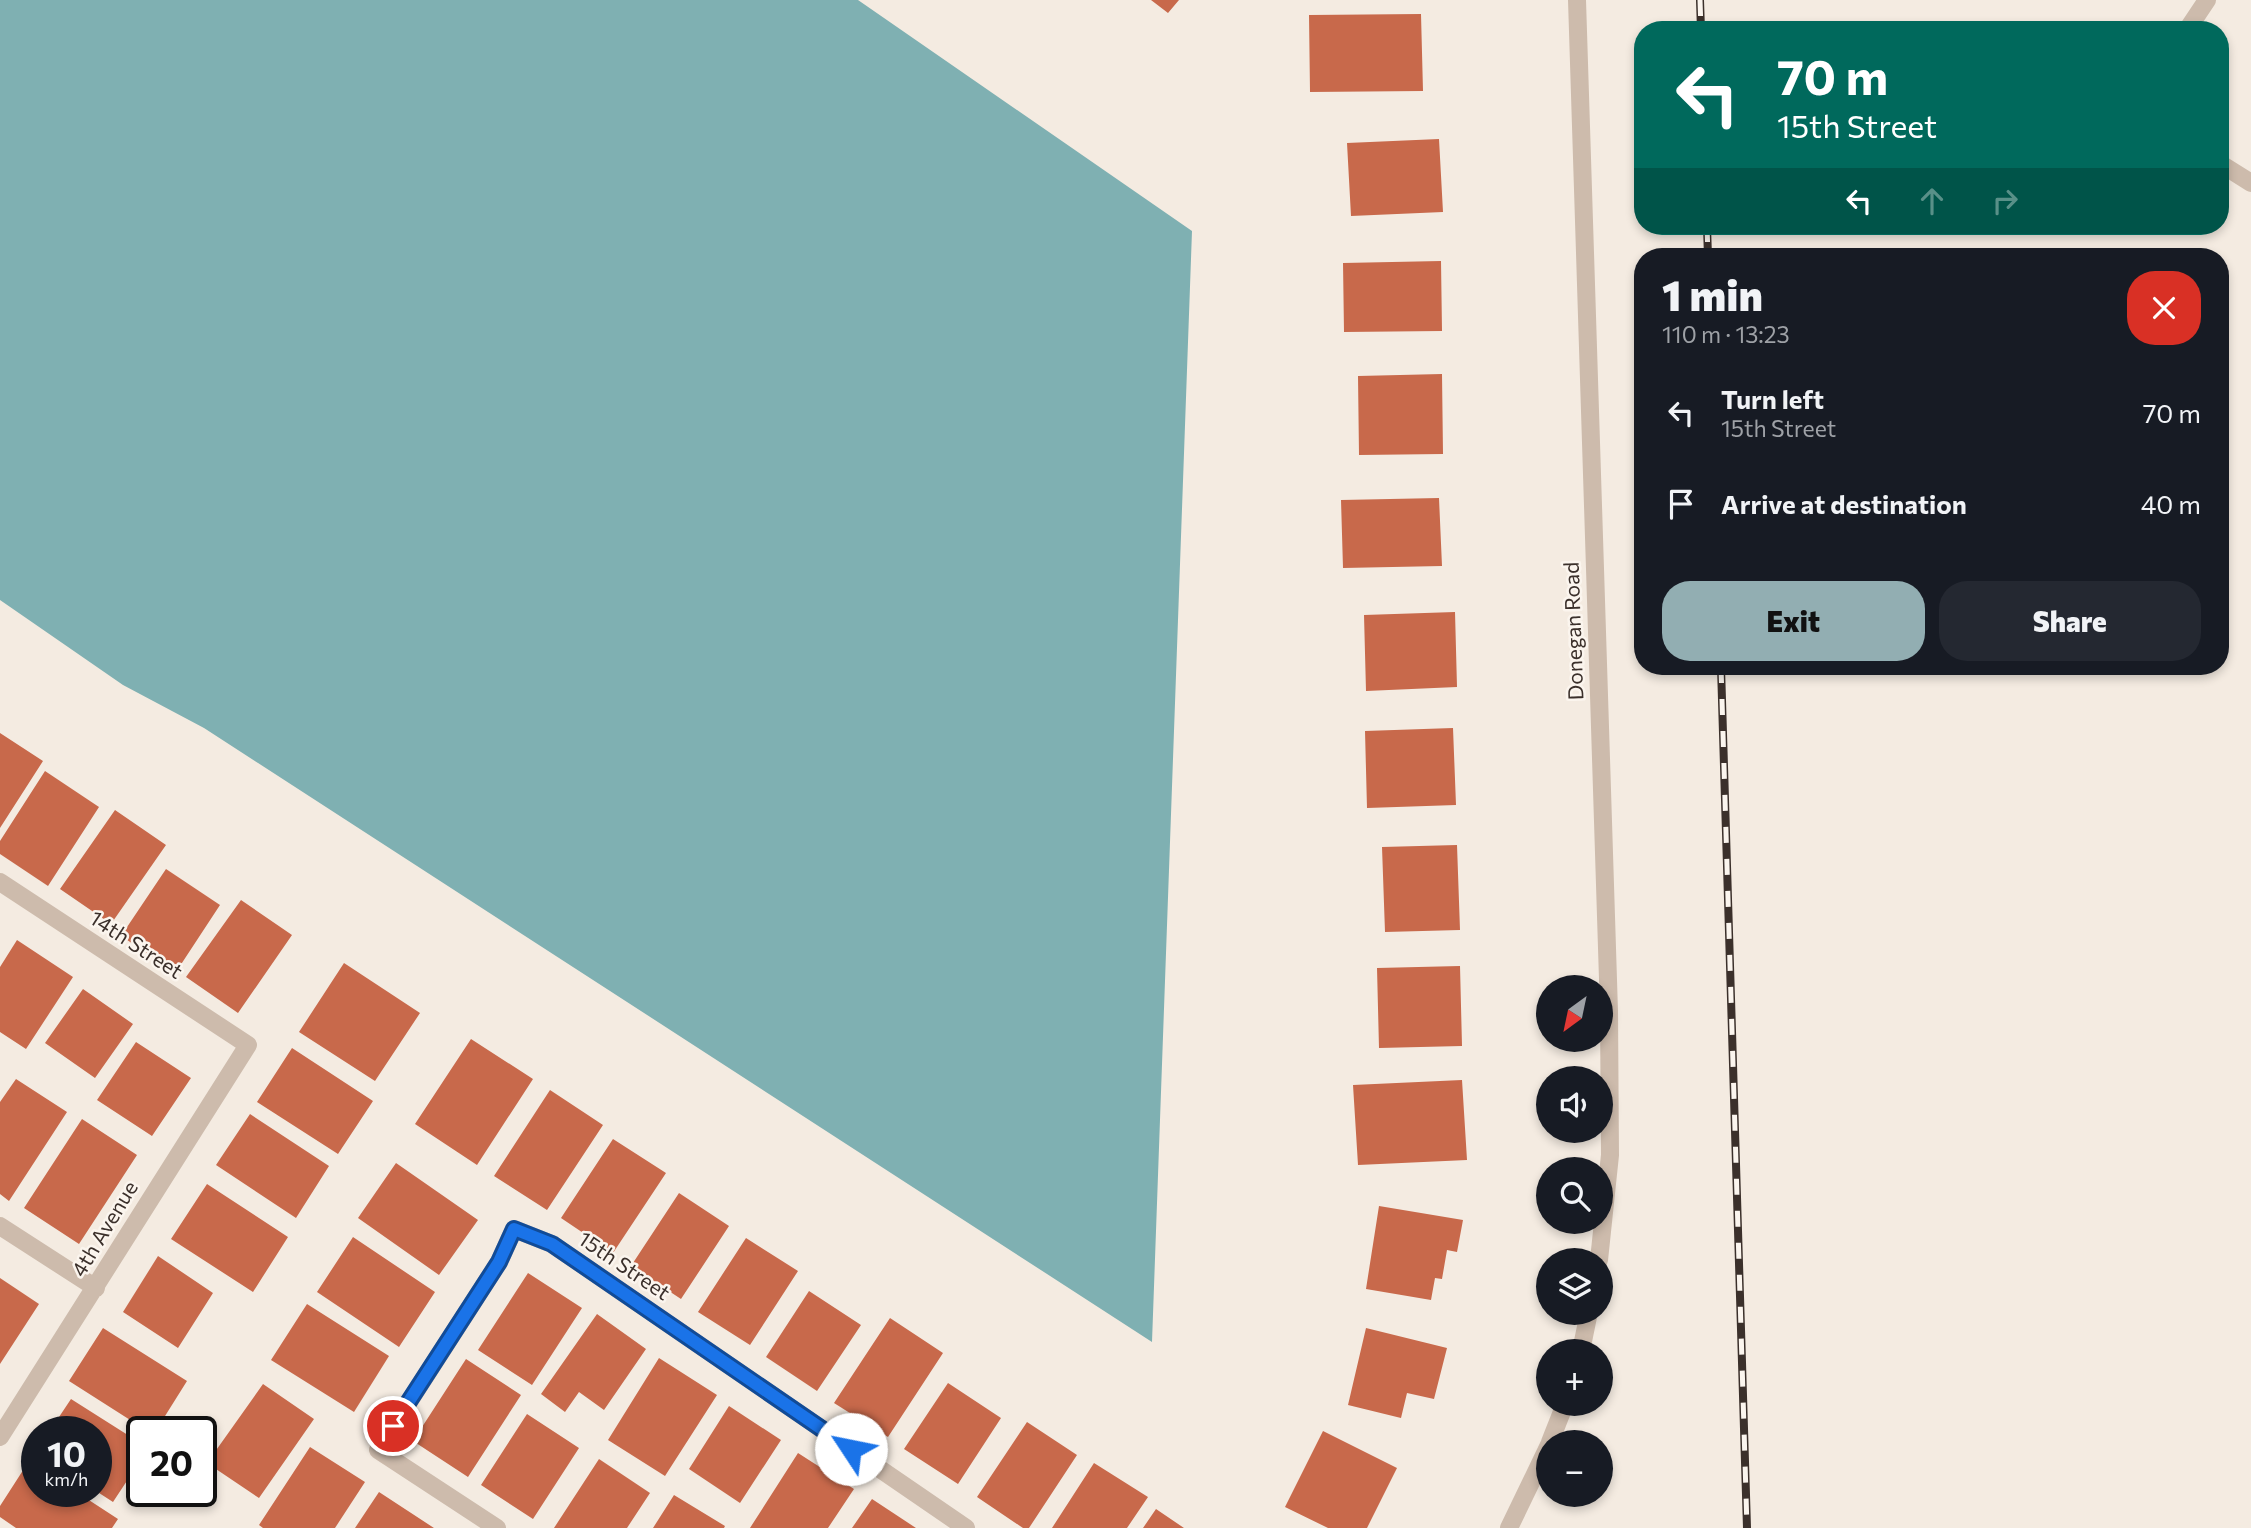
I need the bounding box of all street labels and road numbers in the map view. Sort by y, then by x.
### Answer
street label: Donegan Road [1558,561,1587,701]
street label: 14th Street [86,904,188,983]
street label: 4th Avenue [65,1176,142,1281]
street label: 15th Street [574,1225,675,1304]

